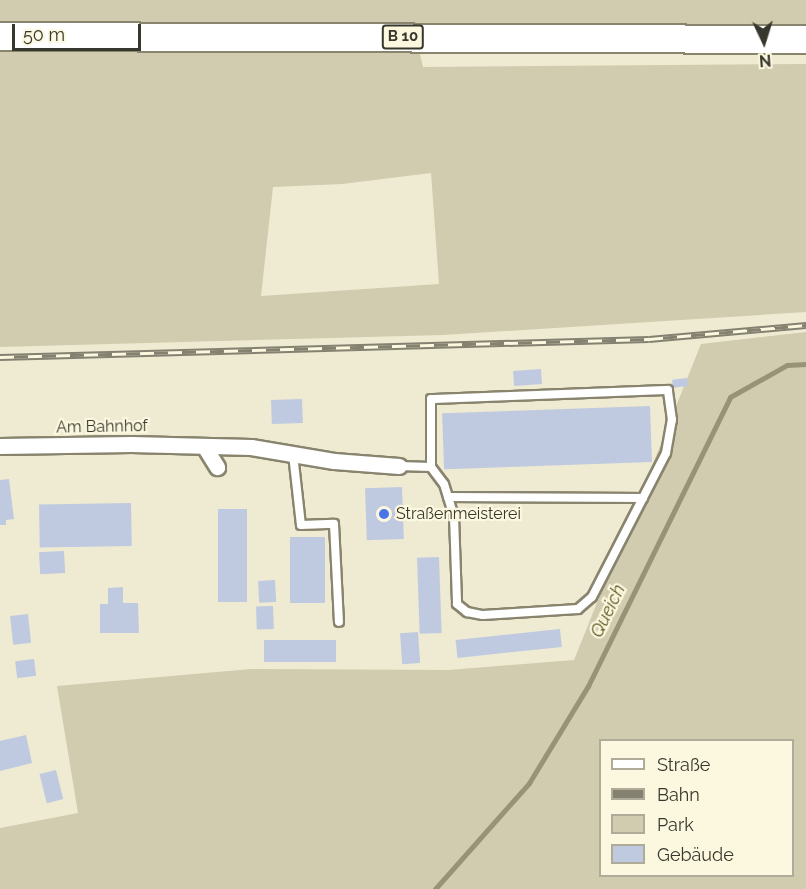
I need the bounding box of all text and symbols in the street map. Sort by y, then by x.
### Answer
scale bar [15,12,144,50]
north arrow [734,12,794,72]
text: 50 m [23,24,65,45]
road number: B 10 [380,25,426,49]
text: N [759,51,772,70]
street label: Am Bahnhof [56,417,148,437]
place label: Straßenmeisterei [396,504,521,524]
marker: Straßenmeisterei [377,507,391,521]
water label: Queich [586,581,630,641]
legend [599,739,794,877]
text: Straße [657,754,710,775]
text: Bahn [657,784,700,805]
text: Park [657,814,694,835]
text: Gebäude [657,844,734,865]

